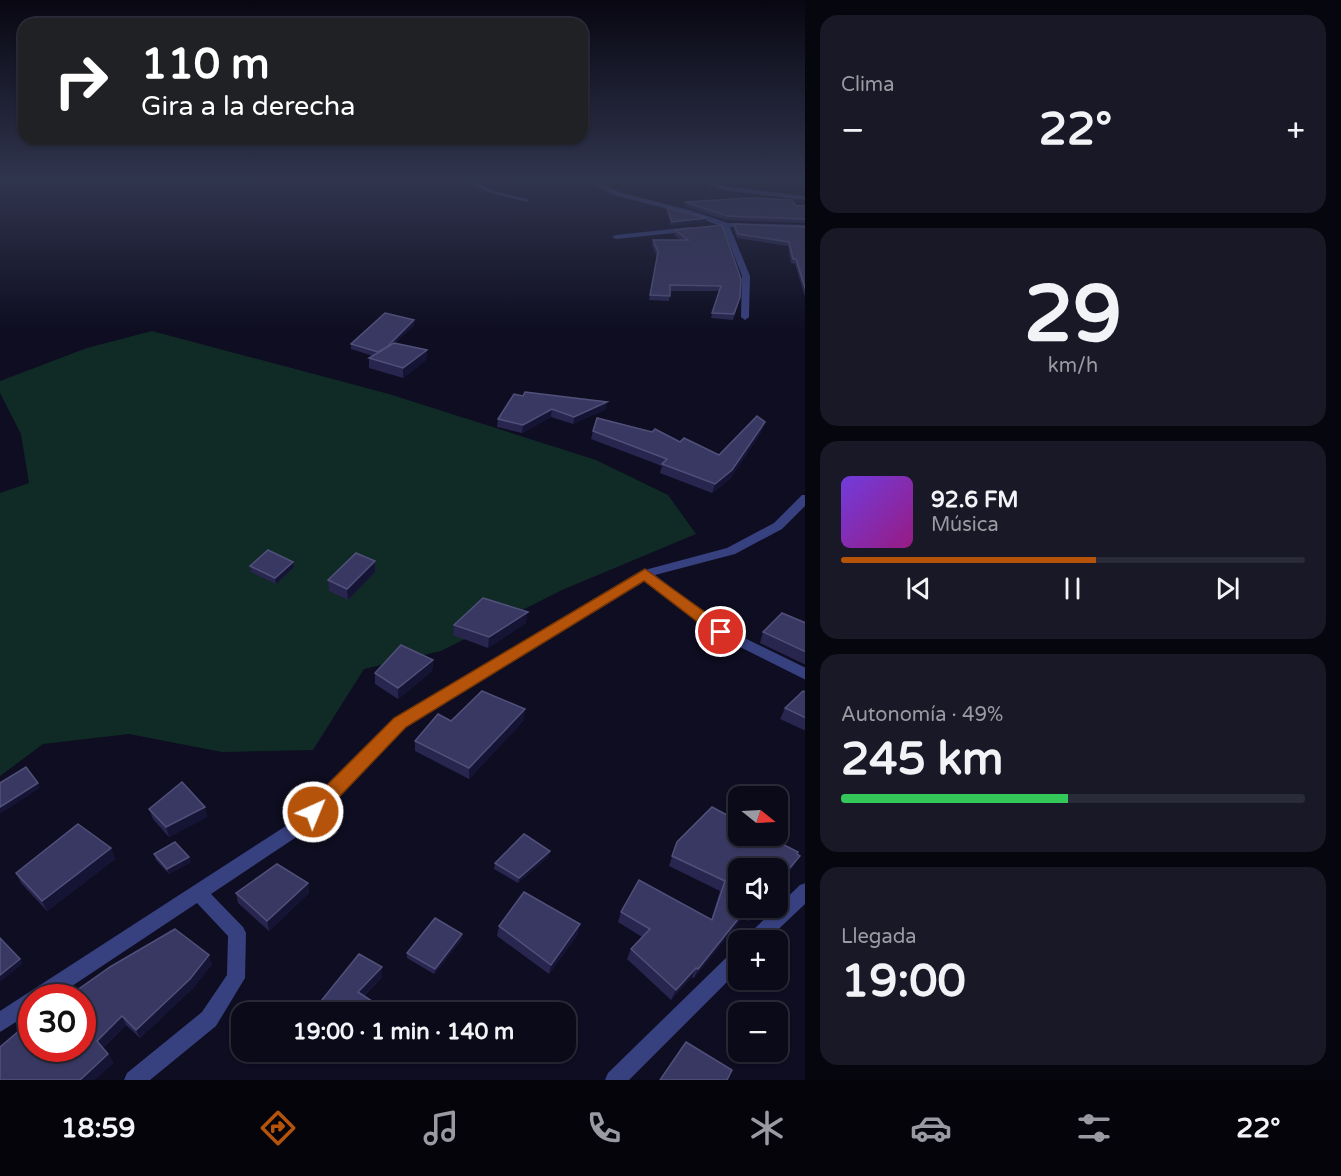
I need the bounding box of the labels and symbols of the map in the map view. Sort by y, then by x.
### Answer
pin [695,606,746,657]
position arrow [281,780,345,844]
north arrow [728,786,788,846]
speed limit sign: 30 [18,984,96,1062]

